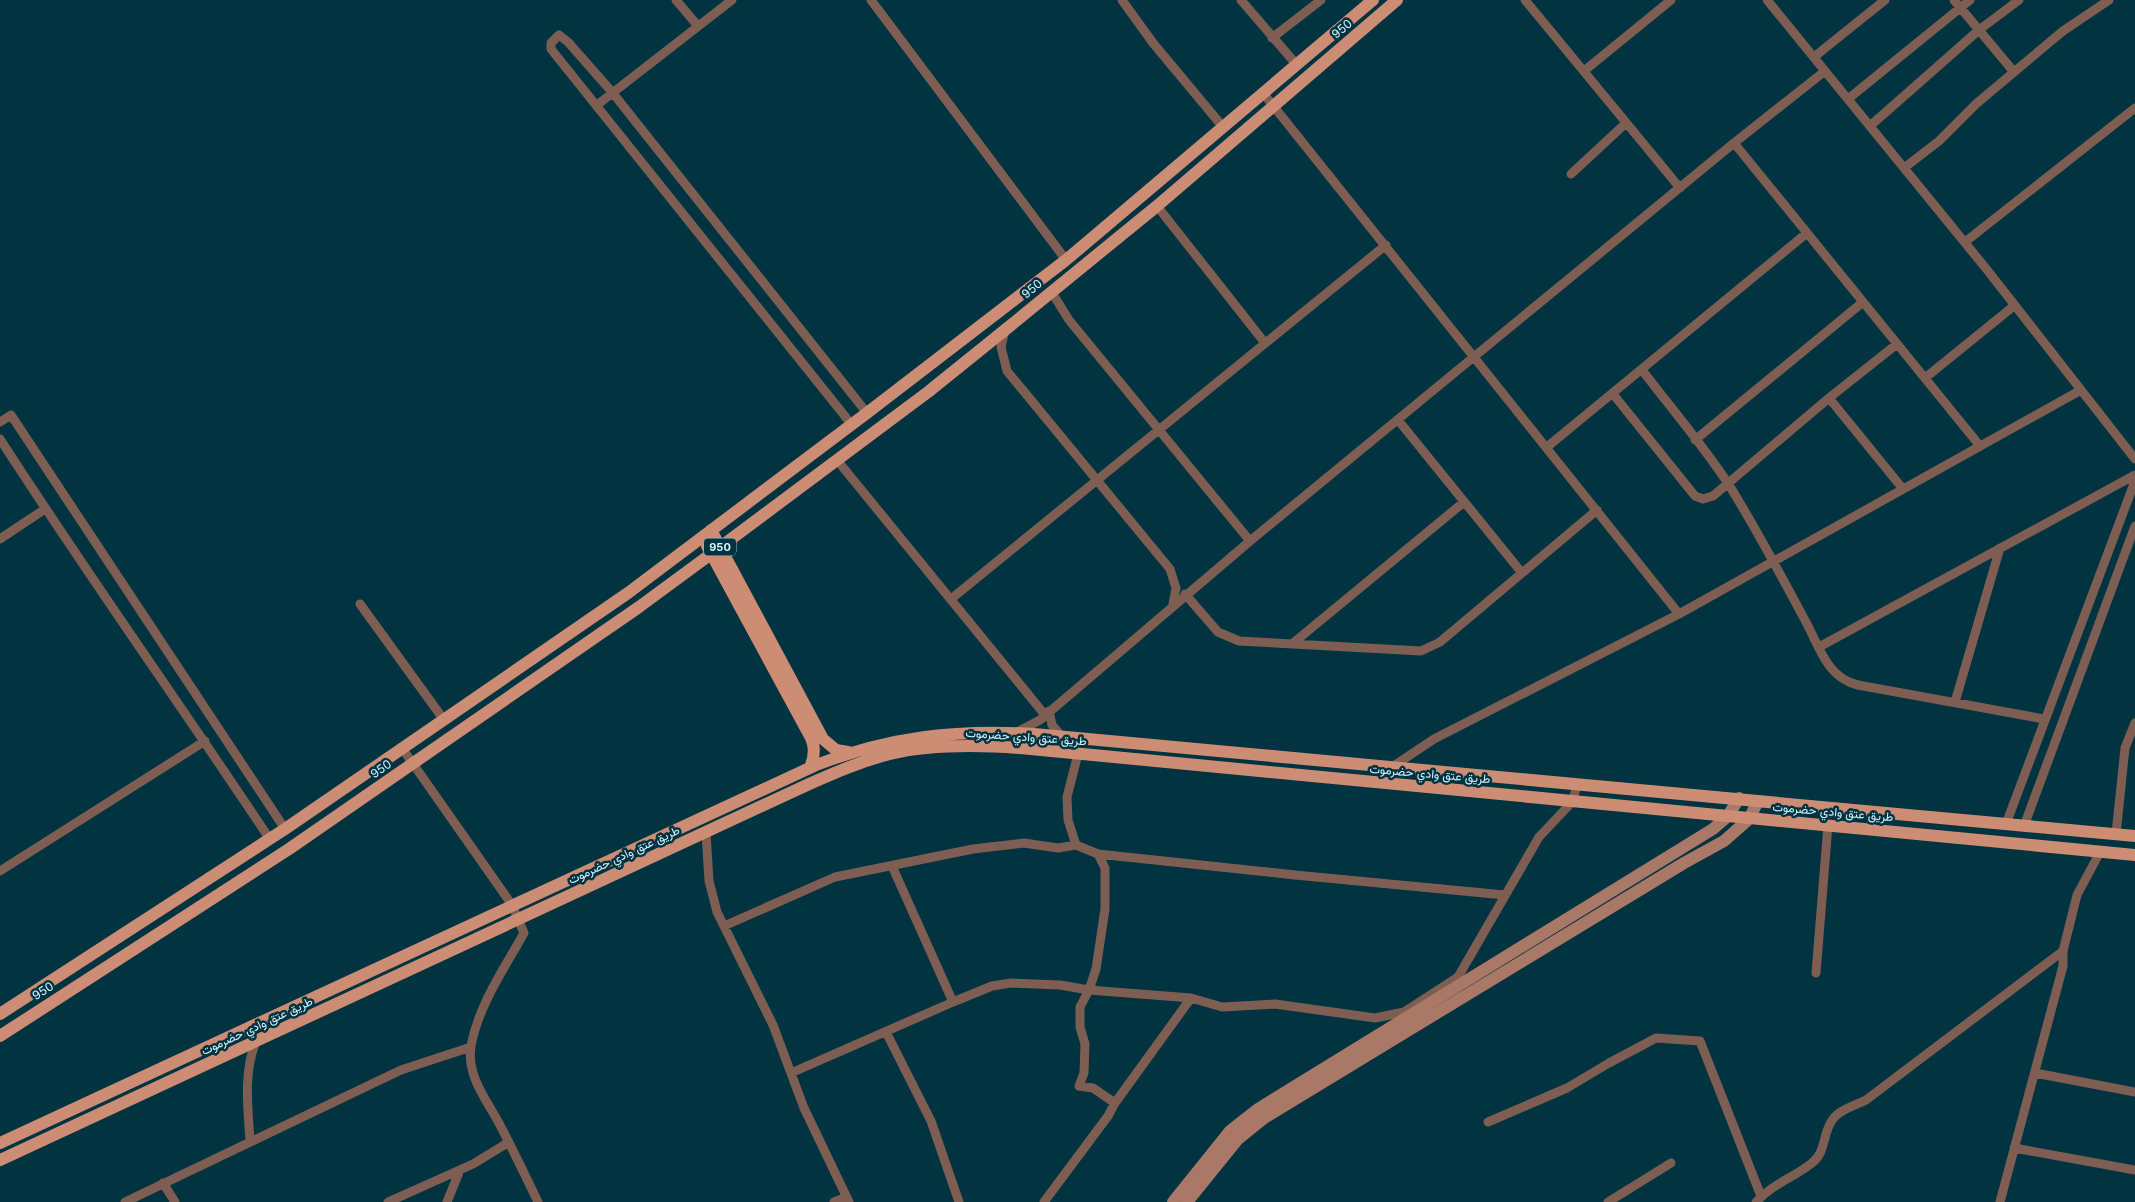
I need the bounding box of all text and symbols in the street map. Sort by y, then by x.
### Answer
street label: 950 [1328,16,1355,42]
street label: 950 [1018,276,1045,302]
road number: 950 [704,538,736,556]
street label: طريق عتق وادي حضرموت [965,725,1087,751]
street label: 950 [367,756,394,781]
street label: طريق عتق وادي حضرموت [1369,761,1491,789]
street label: طريق عتق وادي حضرموت [1772,799,1894,827]
street label: طريق عتق وادي حضرموت [566,822,683,890]
street label: 950 [29,978,56,1003]
street label: طريق عتق وادي حضرموت [199,993,316,1061]

